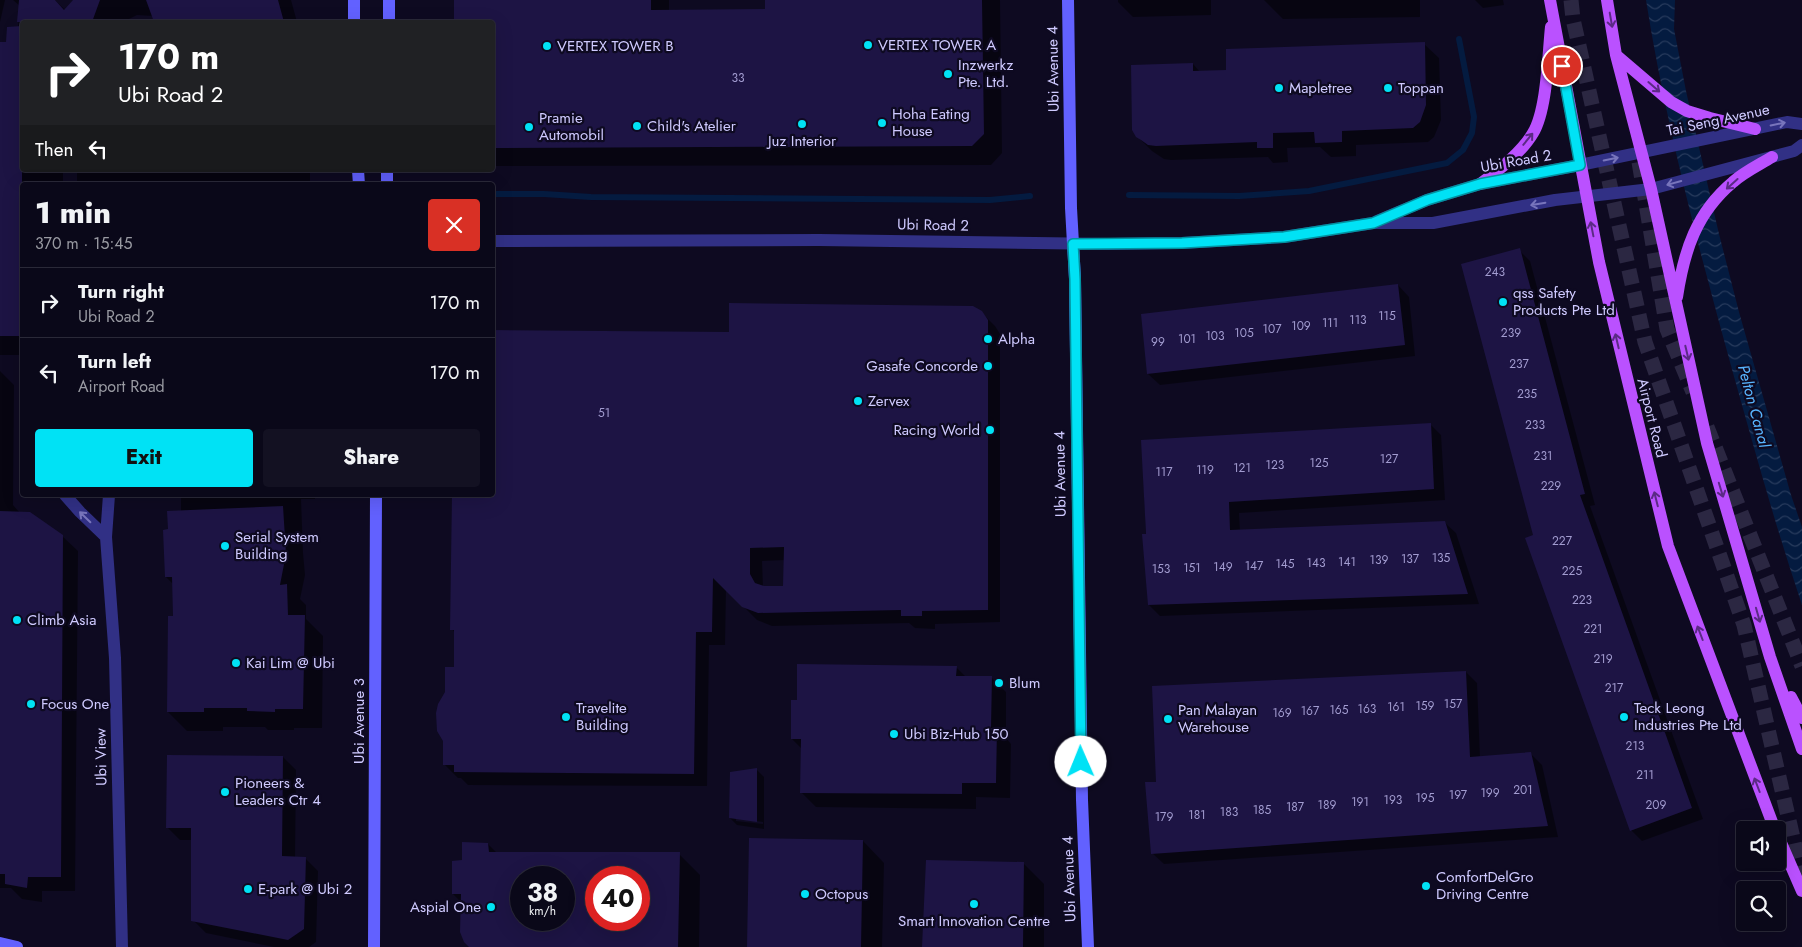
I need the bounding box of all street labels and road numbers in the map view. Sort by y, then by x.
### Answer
street label: Ubi Avenue 4 [1041,25,1065,112]
street label: Tai Seng Avenue [1665,98,1772,142]
street label: Ubi Road 2 [1479,144,1553,178]
street label: Ubi Road 2 [897,213,969,237]
street label: Airport Road [1631,376,1673,460]
street label: Ubi Avenue 4 [1048,430,1072,517]
street label: Ubi Avenue 3 [348,678,370,764]
street label: Ubi View [89,727,113,786]
street label: Ubi Avenue 4 [1056,835,1081,923]

